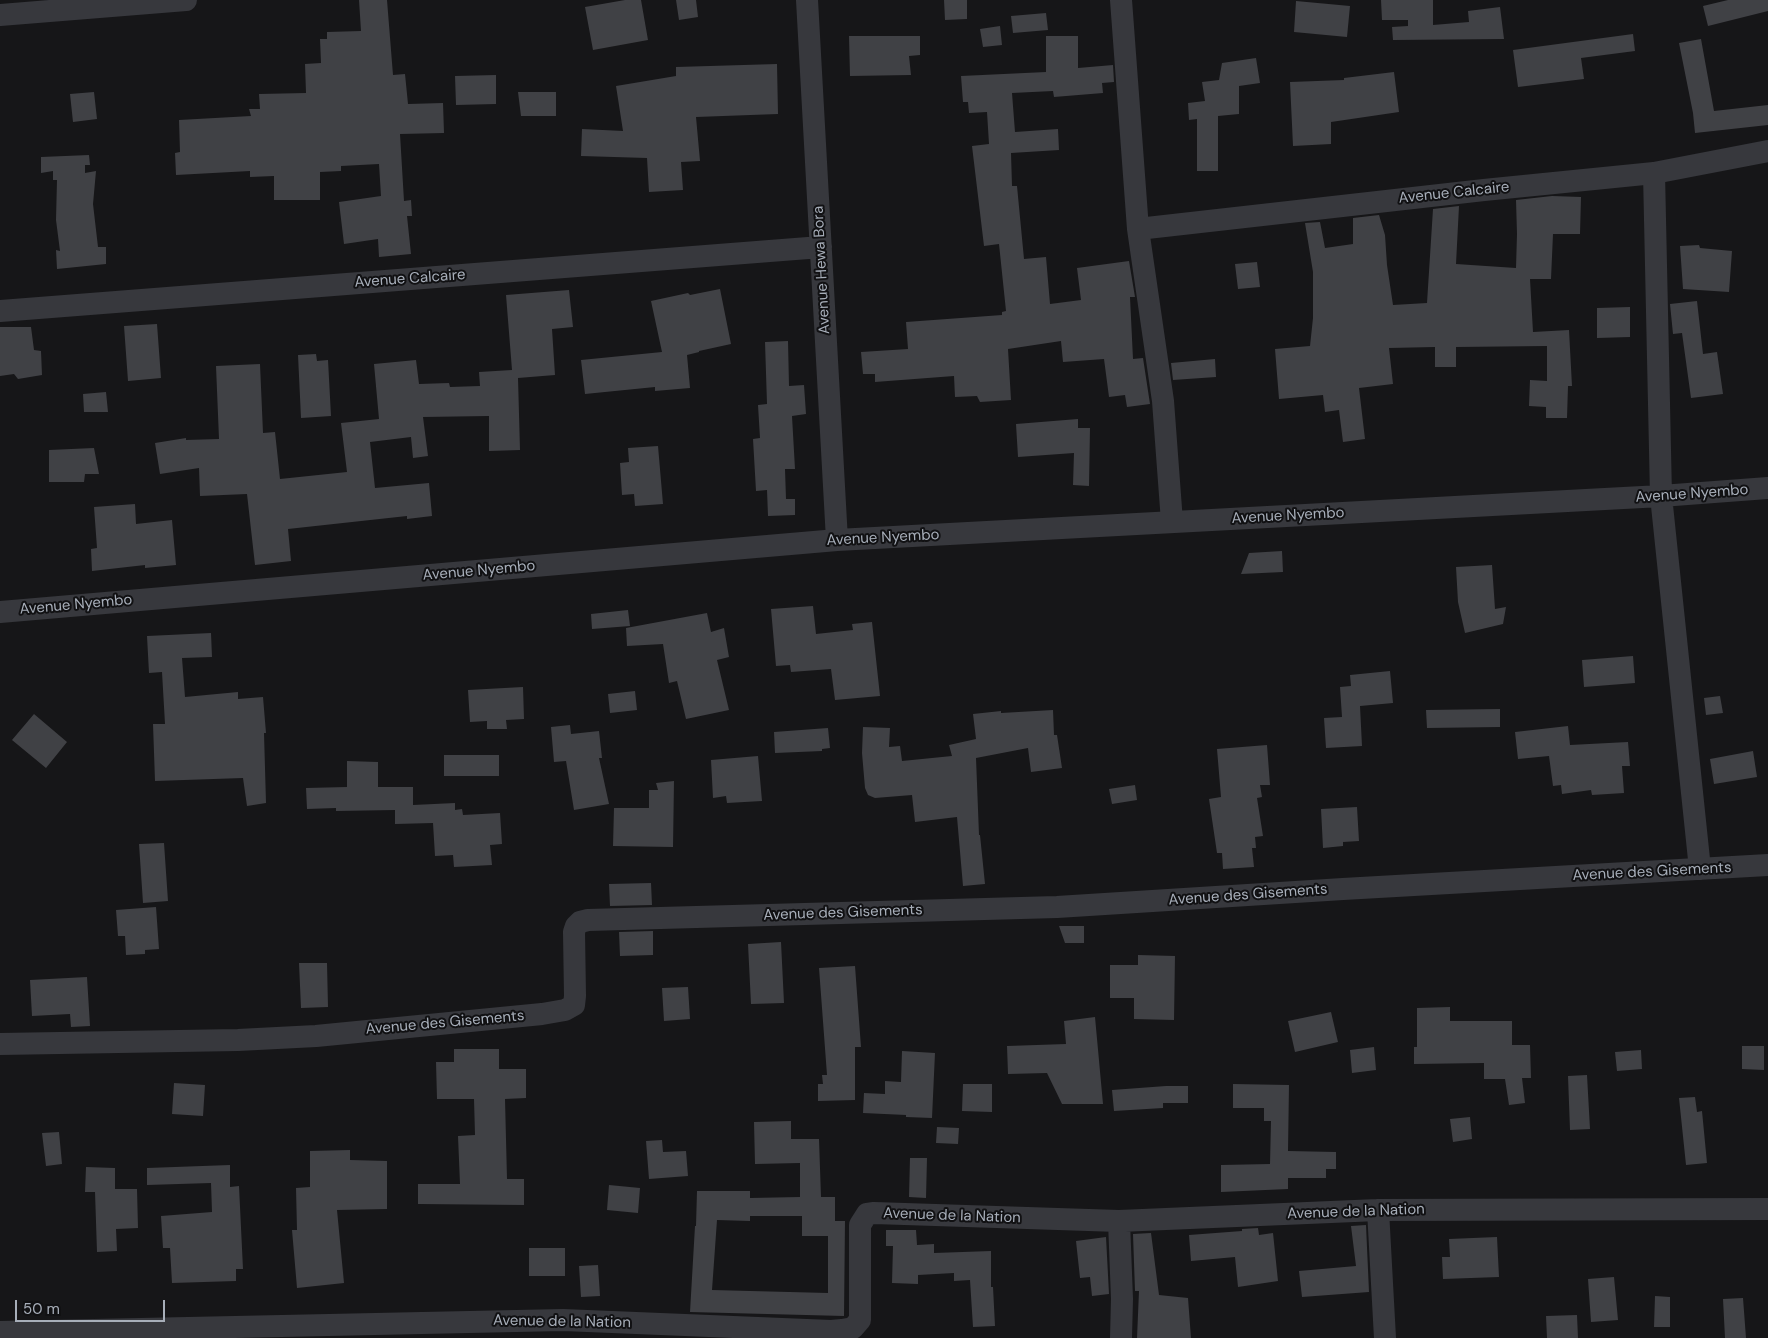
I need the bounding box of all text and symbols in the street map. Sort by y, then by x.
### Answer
street label: Avenue Calcaire [1398,178,1510,208]
street label: Avenue Hewa Bora [810,205,834,335]
street label: Avenue Calcaire [354,266,466,292]
street label: Avenue Nyembo [1635,481,1749,507]
street label: Avenue Nyembo [1231,504,1345,528]
street label: Avenue Nyembo [826,526,940,550]
street label: Avenue Nyembo [422,557,536,585]
street label: Avenue Nyembo [19,591,133,619]
street label: Avenue des Gisements [1572,859,1732,885]
street label: Avenue des Gisements [1168,880,1328,910]
street label: Avenue des Gisements [763,901,923,925]
street label: Avenue des Gisements [365,1007,525,1039]
street label: Avenue de la Nation [1287,1201,1425,1223]
street label: Avenue de la Nation [883,1205,1021,1227]
scale bar [18,1290,168,1322]
text: 50 m [23,1299,60,1319]
street label: Avenue de la Nation [493,1312,631,1332]

